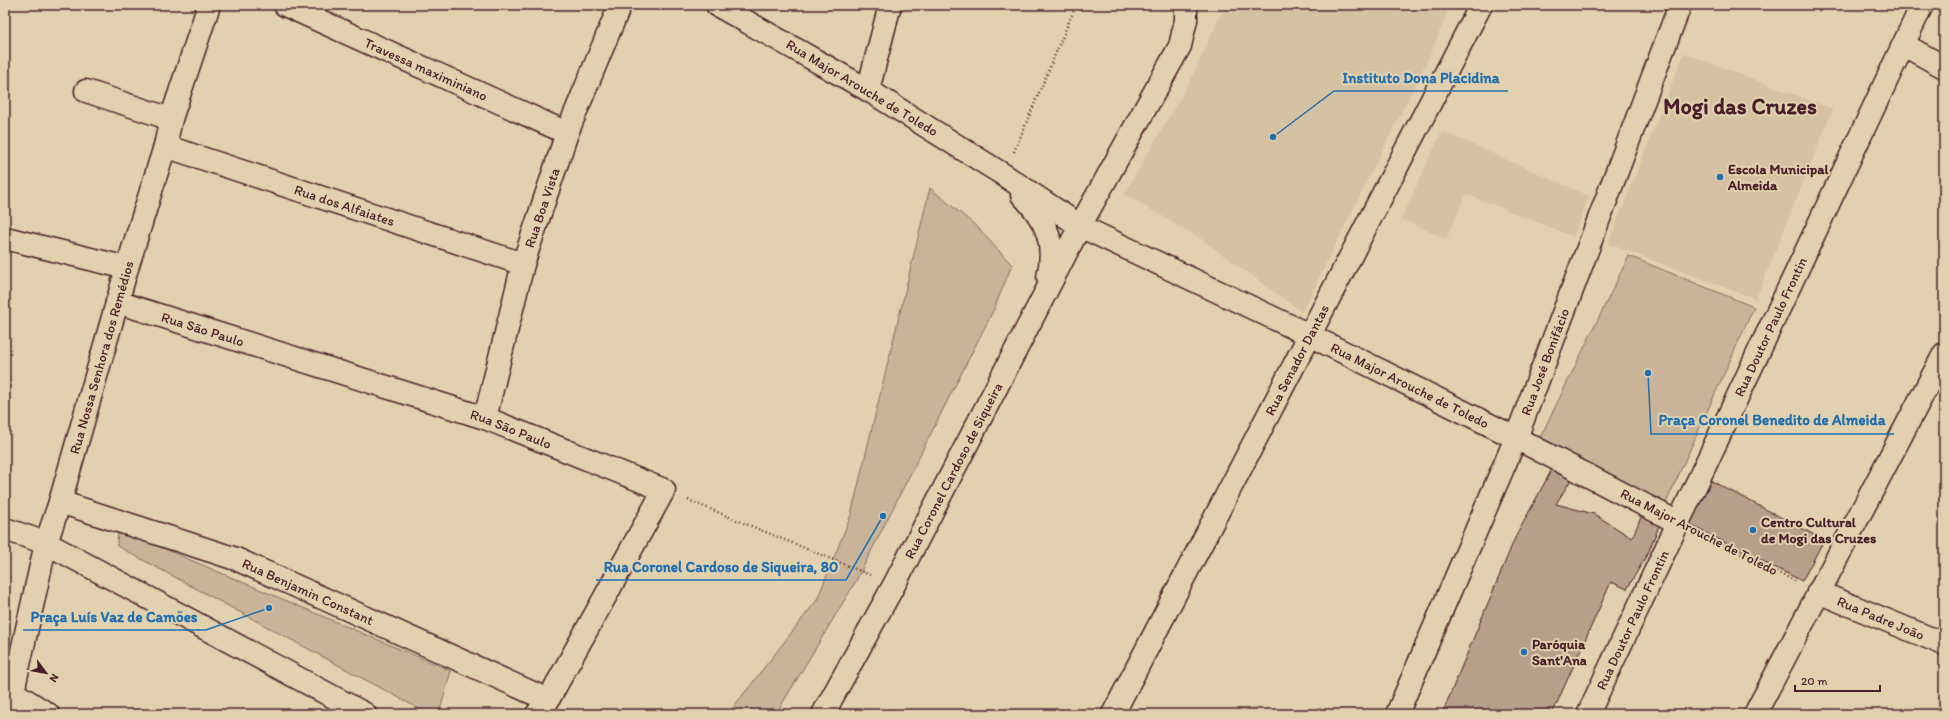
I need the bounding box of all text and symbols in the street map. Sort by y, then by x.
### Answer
street label: Travessa maximiniano [362,34,490,104]
street label: Rua Major Arouche de Toledo [783,36,941,140]
callout: Instituto Dona Placidina [1334,64,1508,91]
text: Instituto Dona Placidina [1342,69,1500,87]
district label: Mogi das Cruzes [1663,93,1817,120]
place label: Escola Municipal Almeida [1727,161,1829,194]
street label: Rua Boa Vista [521,165,563,250]
marker: Escola Municipal Almeida [1715,172,1725,182]
street label: Rua dos Alfaiates [292,181,397,230]
street label: Rua Doutor Paulo Frontin [1730,254,1811,399]
street label: Rua Nossa Senhora dos Remédios [66,258,137,456]
street label: Rua Senador Dantas [1261,301,1333,418]
street label: Rua José Bonifácio [1517,306,1573,418]
street label: Rua São Paulo [159,308,246,350]
street label: Rua Major Arouche de Toledo [1328,339,1492,432]
street label: Rua Coronel Cardoso de Siqueira [901,380,1006,562]
street label: Rua São Paulo [468,405,554,452]
callout: Praça Coronel Benedito de Almeida [1651,407,1894,434]
text: Praça Coronel Benedito de Almeida [1658,411,1886,430]
street label: Rua Major Arouche de Toledo [1617,485,1781,579]
place label: Centro Cultural de Mogi das Cruzes [1761,514,1876,547]
marker: Centro Cultural de Mogi das Cruzes [1748,525,1758,535]
street label: Rua Doutor Paulo Frontin [1592,547,1673,692]
callout: Rua Coronel Cardoso de Siqueira, 80 [596,553,846,580]
street label: Rua Benjamin Constant [240,554,376,629]
text: Rua Coronel Cardoso de Siqueira, 80 [604,558,838,577]
street label: Rua Padre João [1835,592,1927,644]
callout: Praça Luís Vaz de Camões [23,603,206,630]
text: Praça Luís Vaz de Camões [31,608,198,627]
place label: Paróquia Sant'Ana [1532,636,1587,669]
marker: Paróquia Sant'Ana [1519,647,1529,657]
north arrow [26,653,66,693]
scale bar [1795,667,1880,693]
text: N [47,671,62,685]
text: 20 m [1801,674,1828,688]

